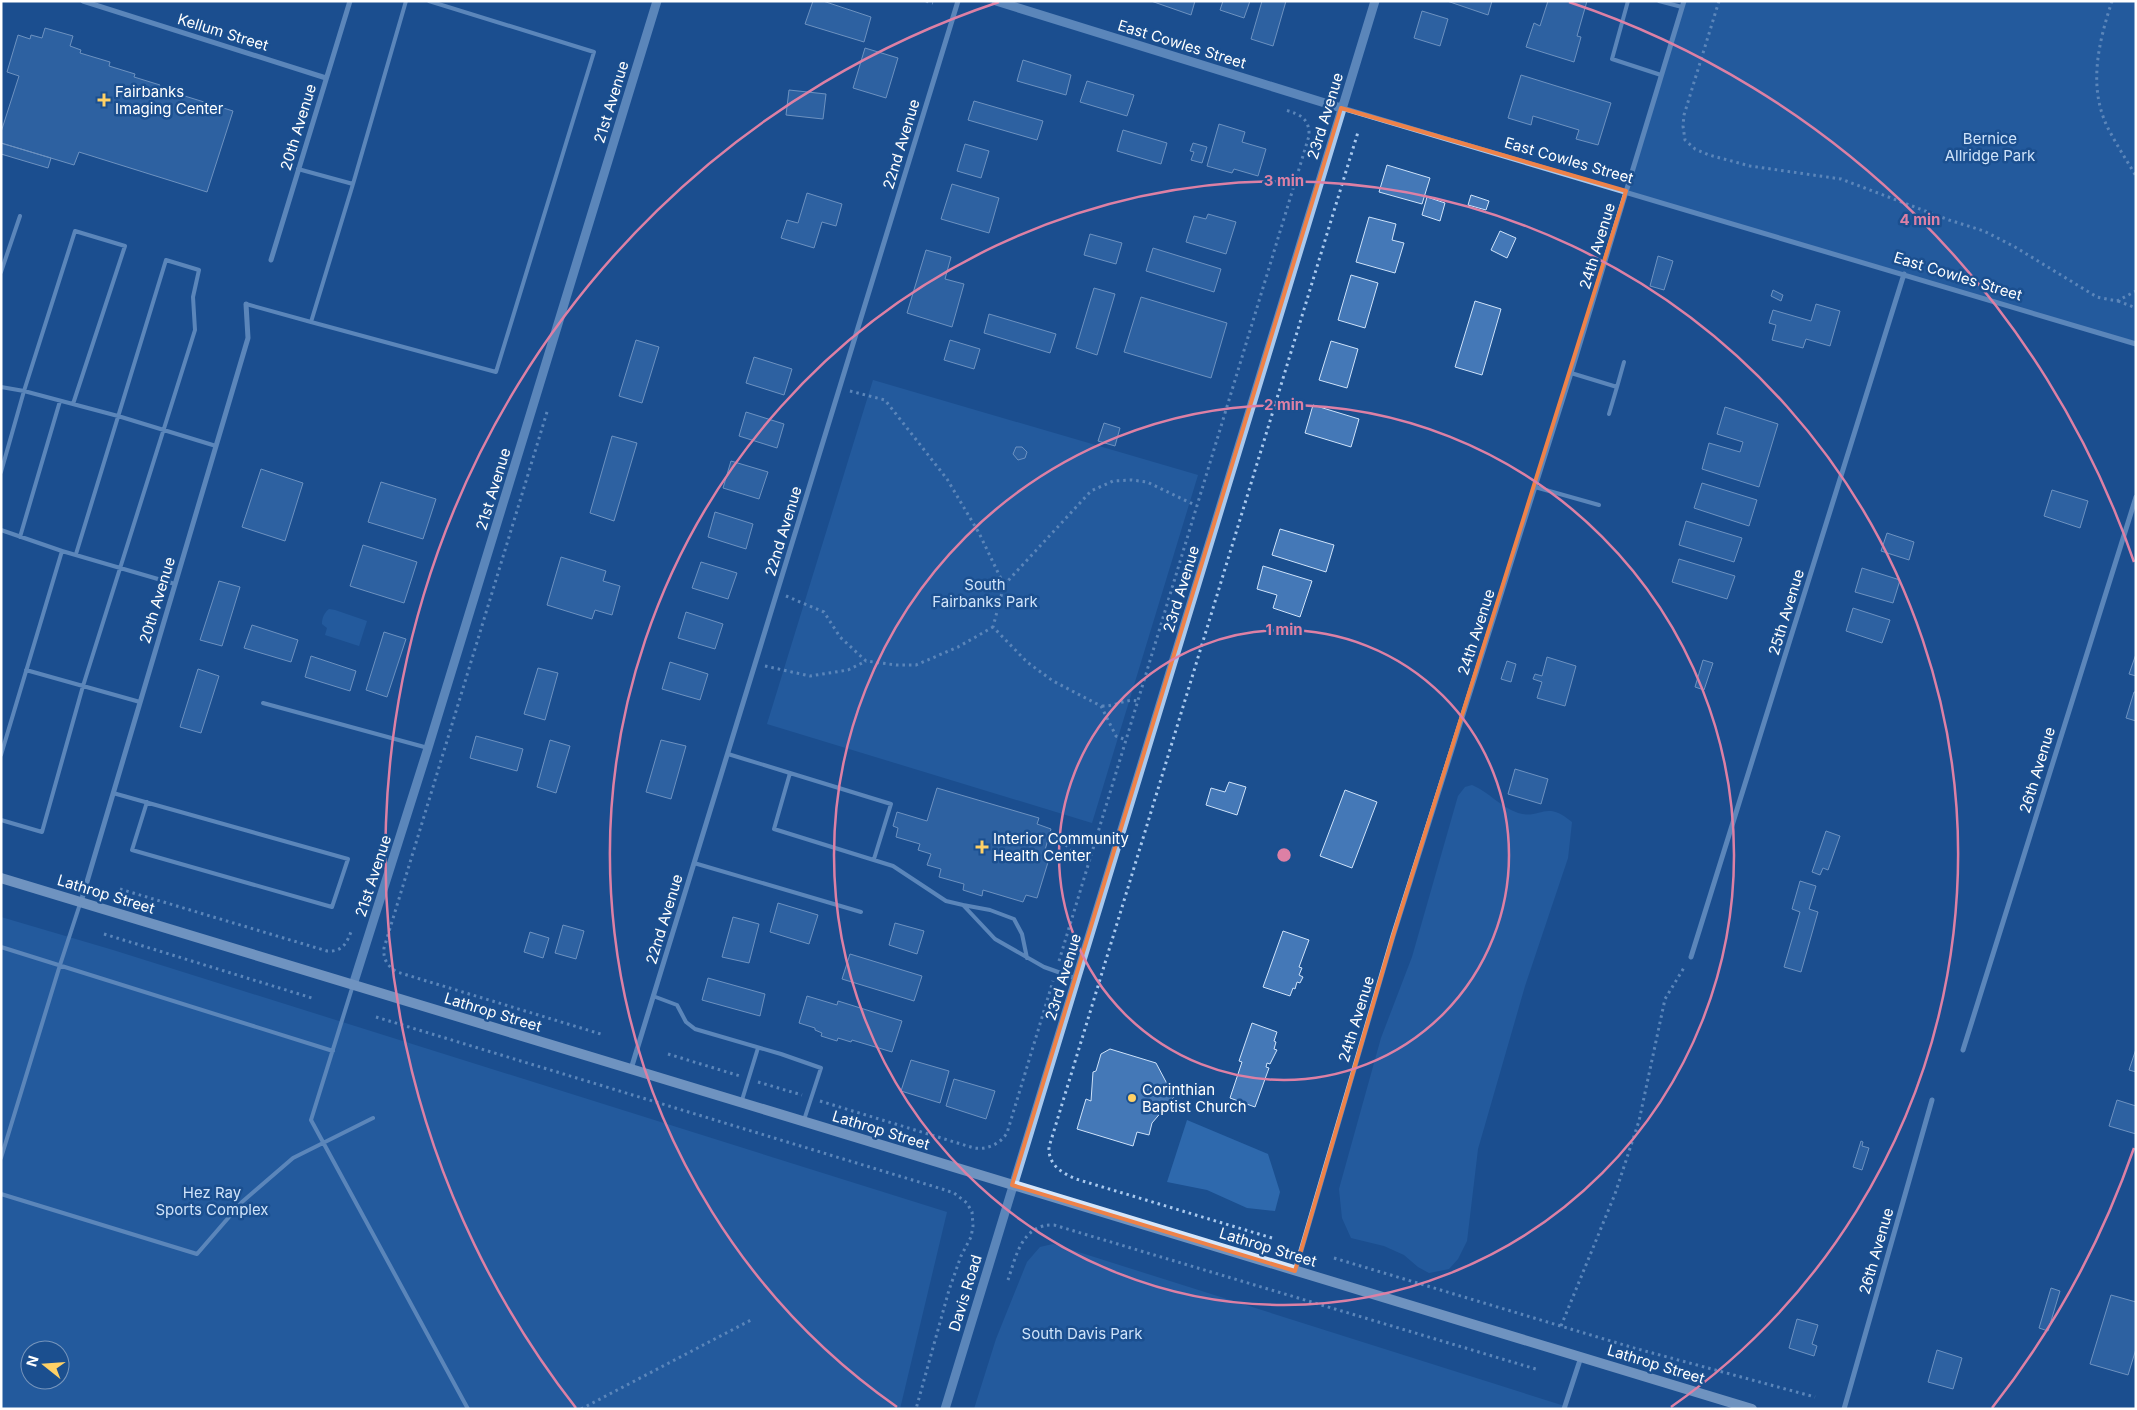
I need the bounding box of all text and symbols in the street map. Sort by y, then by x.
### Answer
street label: Kellum Street [175,9,271,55]
street label: East Cowles Street [1115,15,1249,73]
street label: 21st Avenue [589,59,633,145]
street label: 23rd Avenue [1303,70,1347,162]
street label: 20th Avenue [276,81,320,173]
place label: Fairbanks Imaging Center [115,82,224,118]
marker: Fairbanks Imaging Center [97,93,111,107]
street label: 22nd Avenue [878,97,924,191]
park label: Bernice Allridge Park [1945,129,2036,165]
street label: East Cowles Street [1502,132,1636,188]
text: 3 min [1264,171,1304,190]
street label: 24th Avenue [1575,201,1619,291]
text: 4 min [1900,210,1940,229]
street label: East Cowles Street [1891,247,2025,305]
text: 2 min [1264,395,1304,414]
street label: 21st Avenue [471,446,515,532]
street label: 22nd Avenue [760,484,806,578]
street label: 23rd Avenue [1159,543,1203,635]
street label: 20th Avenue [135,554,179,646]
street label: 25th Avenue [1764,567,1808,657]
park label: South Fairbanks Park [932,575,1039,611]
street label: 24th Avenue [1453,587,1499,677]
text: 1 min [1265,620,1303,639]
street label: 26th Avenue [2015,725,2059,815]
place label: Interior Community Health Center [993,829,1130,865]
street label: 21st Avenue [351,833,395,919]
marker: Interior Community Health Center [975,840,989,854]
centre of rings [1275,846,1293,864]
street label: Lathrop Street [55,870,157,918]
street label: 22nd Avenue [641,872,687,966]
street label: 23rd Avenue [1041,931,1085,1023]
street label: 24th Avenue [1334,974,1378,1064]
street label: Lathrop Street [442,988,544,1036]
place label: Corinthian Baptist Church [1142,1080,1247,1116]
marker: Corinthian Baptist Church [1126,1092,1138,1104]
street label: Lathrop Street [830,1106,932,1154]
park label: Hez Ray Sports Complex [155,1183,269,1219]
street label: 26th Avenue [1855,1206,1897,1296]
street label: Lathrop Street [1217,1223,1319,1271]
street label: Davis Road [944,1252,986,1334]
park label: South Davis Park [1022,1324,1143,1343]
north arrow [20,1340,70,1390]
street label: Lathrop Street [1605,1340,1707,1388]
text: N [22,1353,42,1369]

